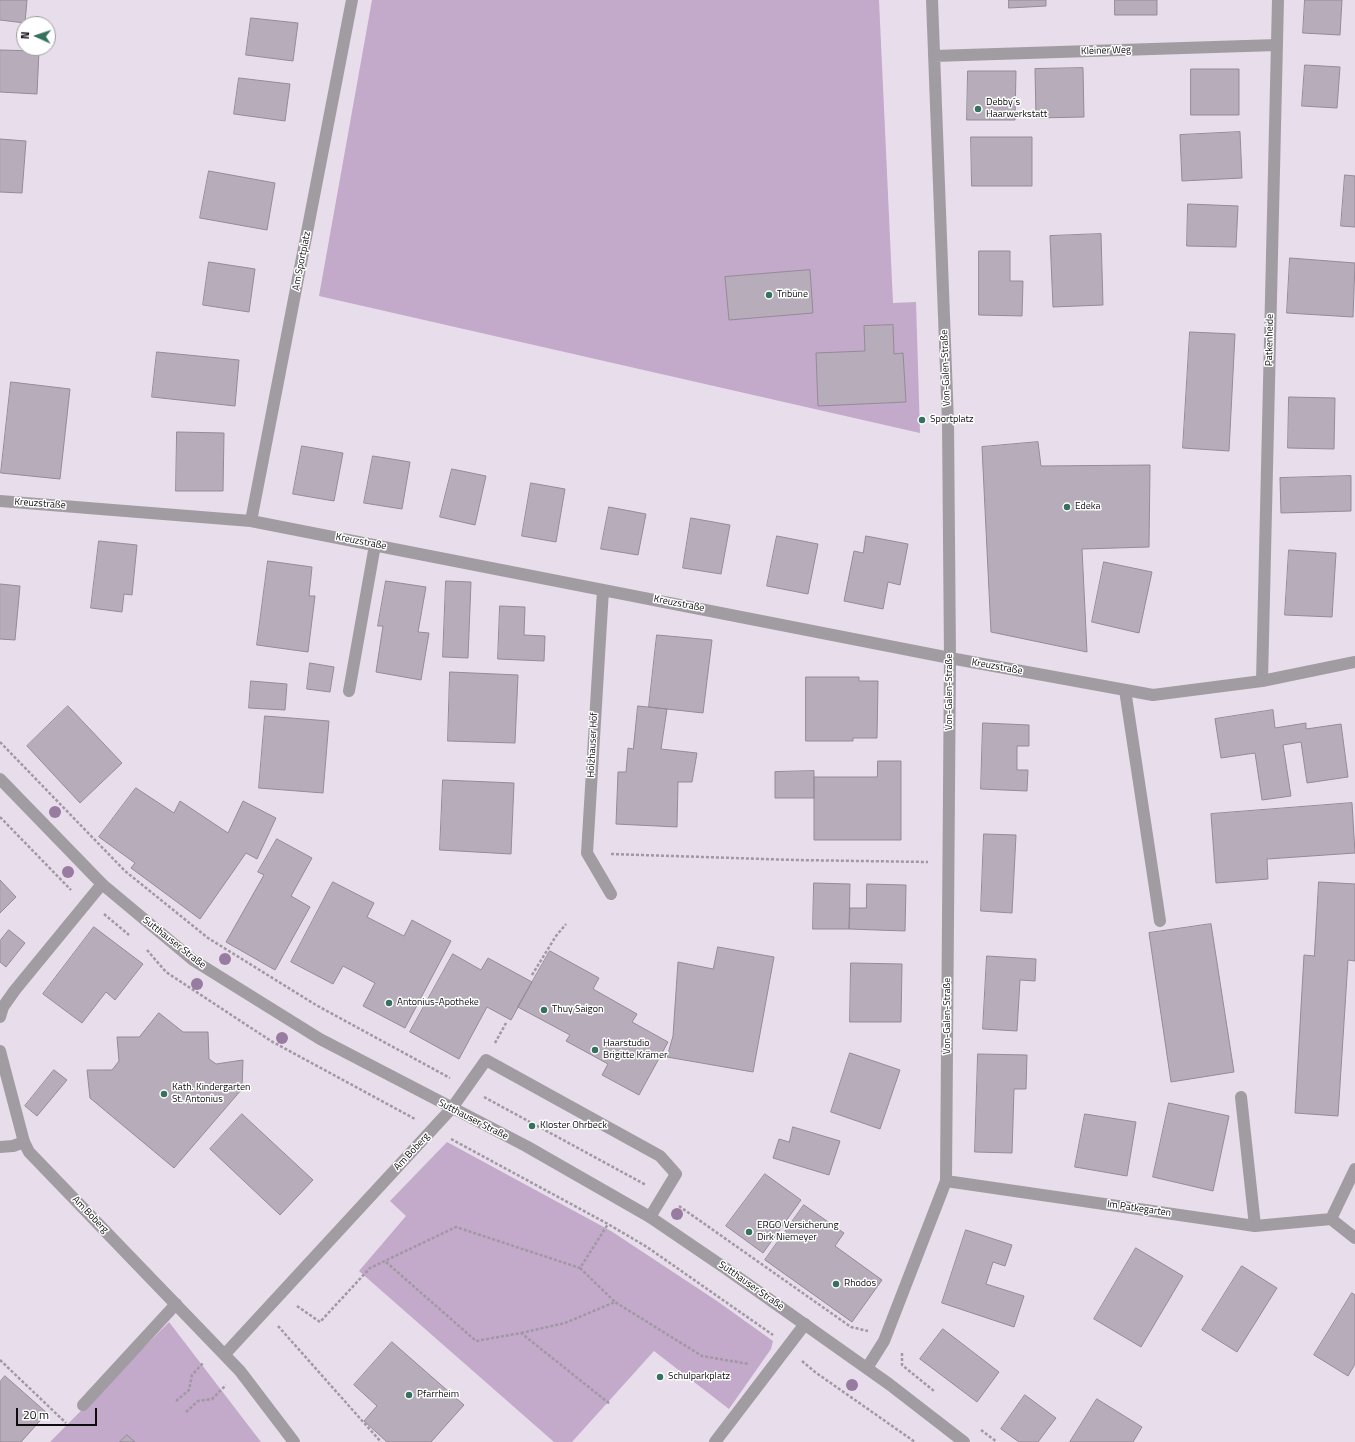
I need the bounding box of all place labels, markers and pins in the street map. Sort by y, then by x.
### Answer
place label: Debby´s Haarwerkstatt [986,97,1047,120]
marker: Debby´s Haarwerkstatt [973,104,983,114]
place label: Tribüne [777,289,808,301]
marker: Tribüne [764,290,774,300]
place label: Sportplatz [930,414,974,426]
marker: Sportplatz [917,415,927,425]
place label: Edeka [1075,501,1101,513]
marker: Edeka [1062,502,1072,512]
place label: Antonius-Apotheke [397,997,479,1009]
marker: Antonius-Apotheke [384,998,394,1008]
place label: Thuy Saigon [552,1004,603,1016]
marker: Thuy Saigon [539,1005,549,1015]
place label: Haarstudio Brigitte Krämer [603,1038,667,1062]
marker: Haarstudio Brigitte Krämer [590,1045,600,1055]
place label: Kath. Kindergarten St. Antonius [172,1082,250,1106]
marker: Kath. Kindergarten St. Antonius [159,1089,169,1099]
place label: Kloster Ohrbeck [540,1120,607,1132]
marker: Kloster Ohrbeck [527,1121,537,1131]
place label: ERGO Versicherung Dirk Niemeyer [757,1220,839,1244]
marker: ERGO Versicherung Dirk Niemeyer [744,1227,754,1237]
place label: Rhodos [844,1278,876,1290]
marker: Rhodos [831,1279,841,1289]
place label: Schulparkplatz [668,1371,730,1383]
marker: Schulparkplatz [655,1372,665,1382]
place label: Pfarrheim [417,1389,459,1401]
marker: Pfarrheim [404,1390,414,1400]

